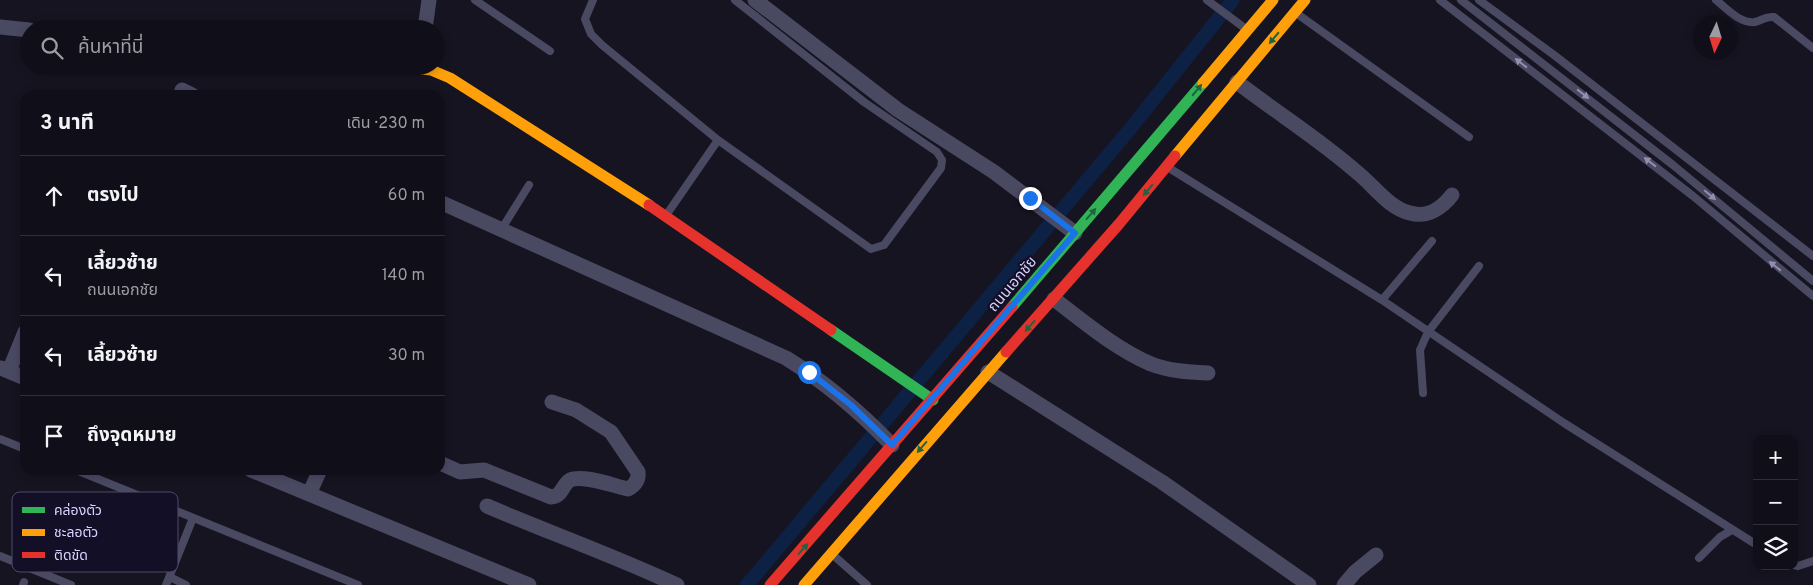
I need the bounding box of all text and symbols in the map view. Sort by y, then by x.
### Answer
north arrow [1693,15,1738,60]
search box [20,20,445,75]
one-way arrow [1269,32,1280,44]
icon: search [38,34,66,62]
text: ค้นหาที่นี่ [78,36,143,60]
one-way arrow [1514,58,1528,68]
one-way arrow [1191,85,1203,97]
one-way arrow [1576,89,1589,100]
text: 3 นาที [40,110,94,137]
text: เดิน · 230 m [346,114,425,134]
one-way arrow [1644,157,1657,168]
icon: ahead [40,182,68,210]
one-way arrow [1142,183,1153,196]
text: ตรงไป [87,184,139,208]
text: 60 m [388,186,425,206]
route end [1019,187,1042,210]
one-way arrow [1703,190,1716,201]
one-way arrow [1086,207,1097,220]
text: เลี้ยวซ้าย [87,252,158,276]
street label: ถนนเอกชัย [985,253,1042,317]
one-way arrow [1769,260,1782,271]
icon: left [40,262,68,290]
text: 140 m [382,266,425,286]
text: ถนนเอกชัย [87,281,158,301]
one-way arrow [1024,319,1036,331]
icon: left [40,342,68,370]
text: เลี้ยวซ้าย [87,344,158,368]
text: 30 m [388,346,425,366]
route start [798,361,821,384]
icon: arrive [40,422,68,450]
text: ถึงจุดหมาย [87,424,177,448]
map controls [1753,435,1798,570]
button: + [1753,435,1798,480]
one-way arrow [916,440,928,452]
button: − [1753,480,1798,525]
legend [12,492,178,572]
text: คล่องตัว [54,502,102,520]
text: ชะลอตัว [54,525,98,542]
button: layers [1753,525,1798,570]
one-way arrow [797,543,809,555]
text: ติดขัด [54,548,88,565]

